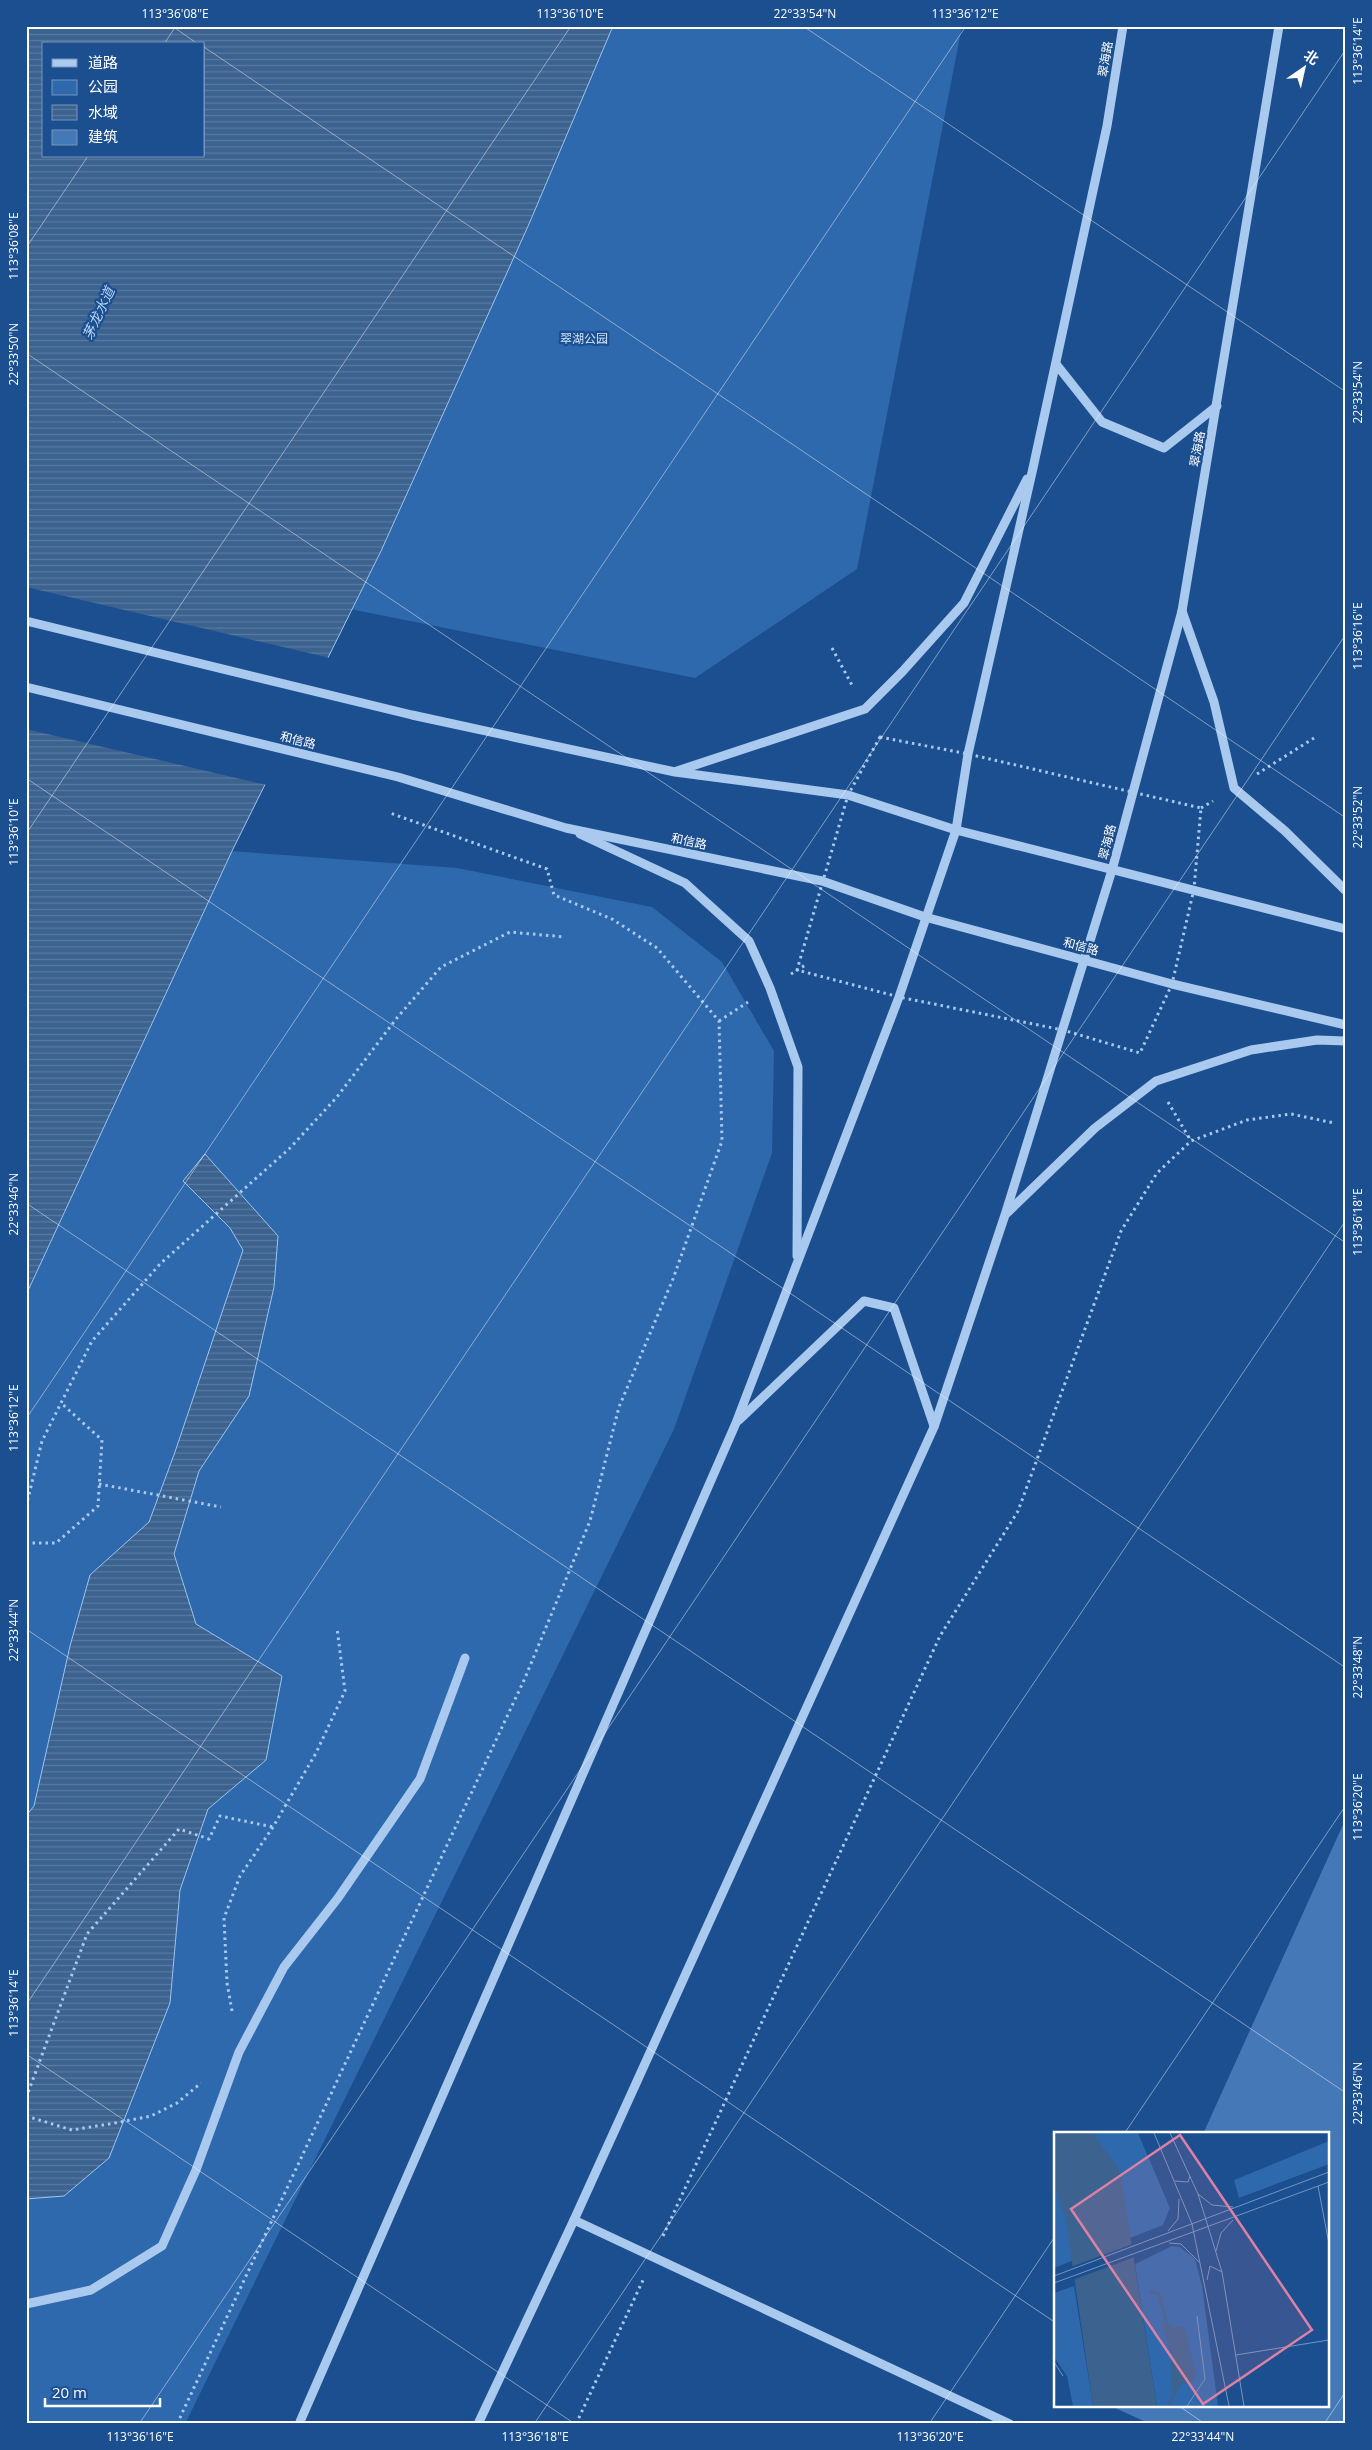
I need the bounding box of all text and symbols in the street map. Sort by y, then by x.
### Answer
text: 113°36'08"E [141,5,209,22]
text: 113°36'10"E [536,5,604,22]
text: 22°33'54"N [774,5,836,22]
text: 113°36'12"E [931,5,999,22]
text: 113°36'14"E [1349,17,1366,85]
street label: 翠海路 [1094,40,1116,78]
legend [42,42,205,158]
north arrow [1280,42,1330,92]
text: 北 [1300,45,1323,69]
text: 道路 [88,52,118,72]
text: 公园 [88,76,118,96]
text: 水域 [88,102,118,122]
text: 建筑 [88,126,118,146]
text: 113°36'08"E [5,212,22,280]
water label: 茅龙水道 [78,282,119,342]
text: 22°33'50"N [5,323,22,385]
park label: 翠湖公园 [560,330,608,347]
text: 22°33'54"N [1349,361,1366,423]
street label: 翠海路 [1186,430,1208,468]
text: 113°36'16"E [1349,602,1366,670]
street label: 和信路 [278,727,318,753]
text: 22°33'52"N [1349,786,1366,848]
text: 113°36'10"E [5,798,22,866]
street label: 翠海路 [1094,822,1120,862]
street label: 和信路 [670,829,708,853]
street label: 和信路 [1061,933,1101,959]
text: 22°33'46"N [5,1173,22,1235]
text: 113°36'18"E [1349,1188,1366,1256]
text: 113°36'12"E [5,1384,22,1452]
text: 22°33'44"N [5,1599,22,1661]
text: 22°33'48"N [1349,1636,1366,1698]
text: 113°36'20"E [1349,1773,1366,1841]
text: 113°36'14"E [5,1969,22,2037]
text: 22°33'46"N [1349,2062,1366,2124]
inset map [1054,2132,1330,2408]
scale bar [45,2375,160,2407]
text: 20 m [52,2382,87,2402]
text: 113°36'16"E [106,2428,174,2445]
text: 113°36'18"E [501,2428,569,2445]
text: 113°36'20"E [896,2428,964,2445]
text: 22°33'44"N [1172,2428,1234,2445]

